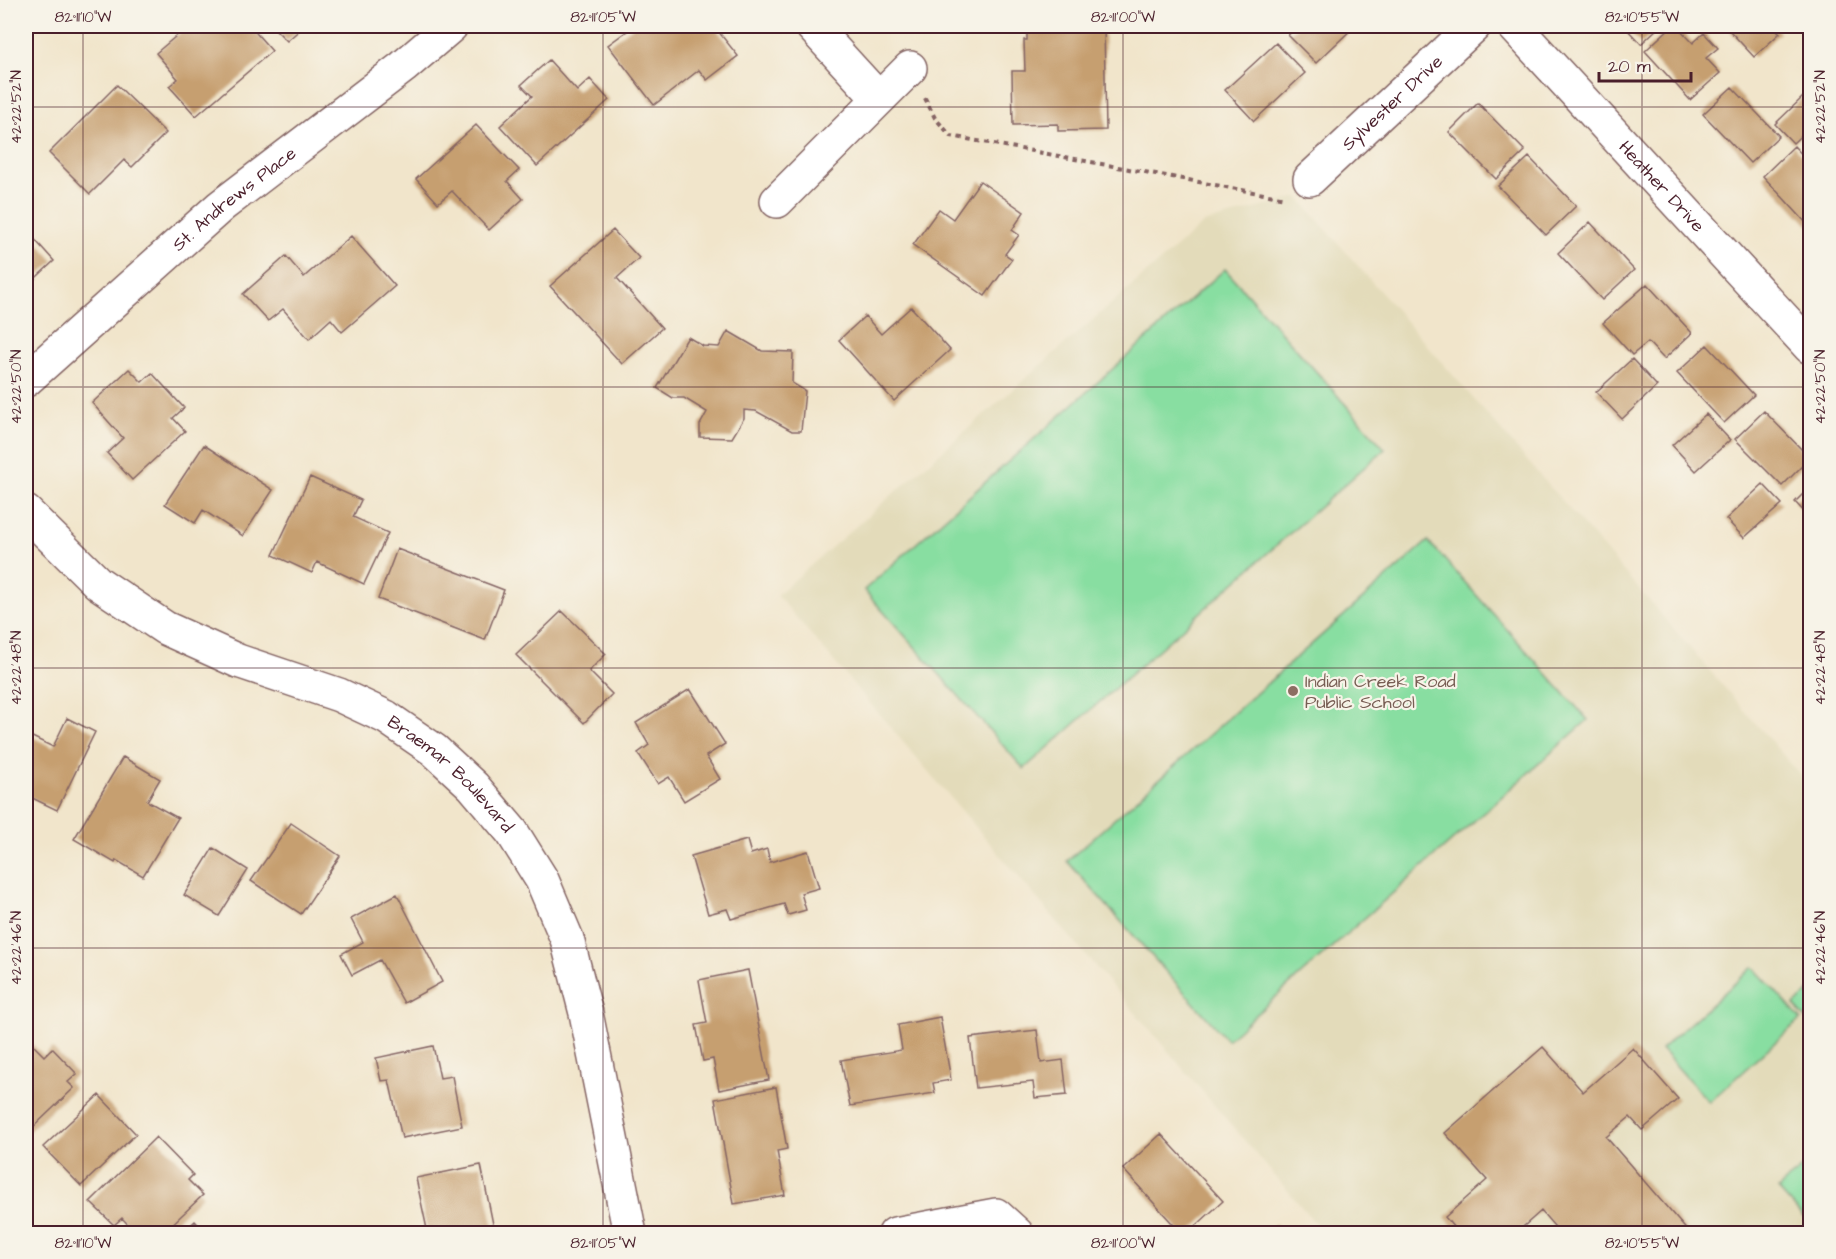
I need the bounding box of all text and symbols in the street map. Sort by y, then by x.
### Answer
text: 82°11'10"W [55,7,111,28]
text: 82°11'05"W [570,7,636,28]
text: 82°11'00"W [1091,7,1155,28]
text: 82°10'55"W [1605,7,1679,28]
scale bar [1599,45,1690,83]
street label: Sylvester Drive [1336,49,1448,156]
text: 20 m [1608,54,1651,79]
text: 42°22'52"N [6,70,27,144]
text: 42°22'52"N [1810,70,1831,144]
street label: Heather Drive [1613,135,1711,238]
street label: St. Andrews Place [166,140,301,257]
text: 42°22'50"N [6,350,27,424]
text: 42°22'50"N [1810,350,1831,424]
text: 42°22'48"N [6,631,27,705]
text: 42°22'48"N [1810,631,1831,705]
place label: Indian Creek Road Public School [1305,669,1456,715]
marker: Indian Creek Road Public School [1286,684,1300,698]
street label: Braemar Boulevard [383,709,520,838]
text: 42°22'46"N [6,911,27,985]
text: 42°22'46"N [1810,911,1831,985]
text: 82°11'10"W [55,1233,111,1254]
text: 82°11'05"W [570,1233,636,1254]
text: 82°11'00"W [1091,1233,1155,1254]
text: 82°10'55"W [1605,1233,1679,1254]

